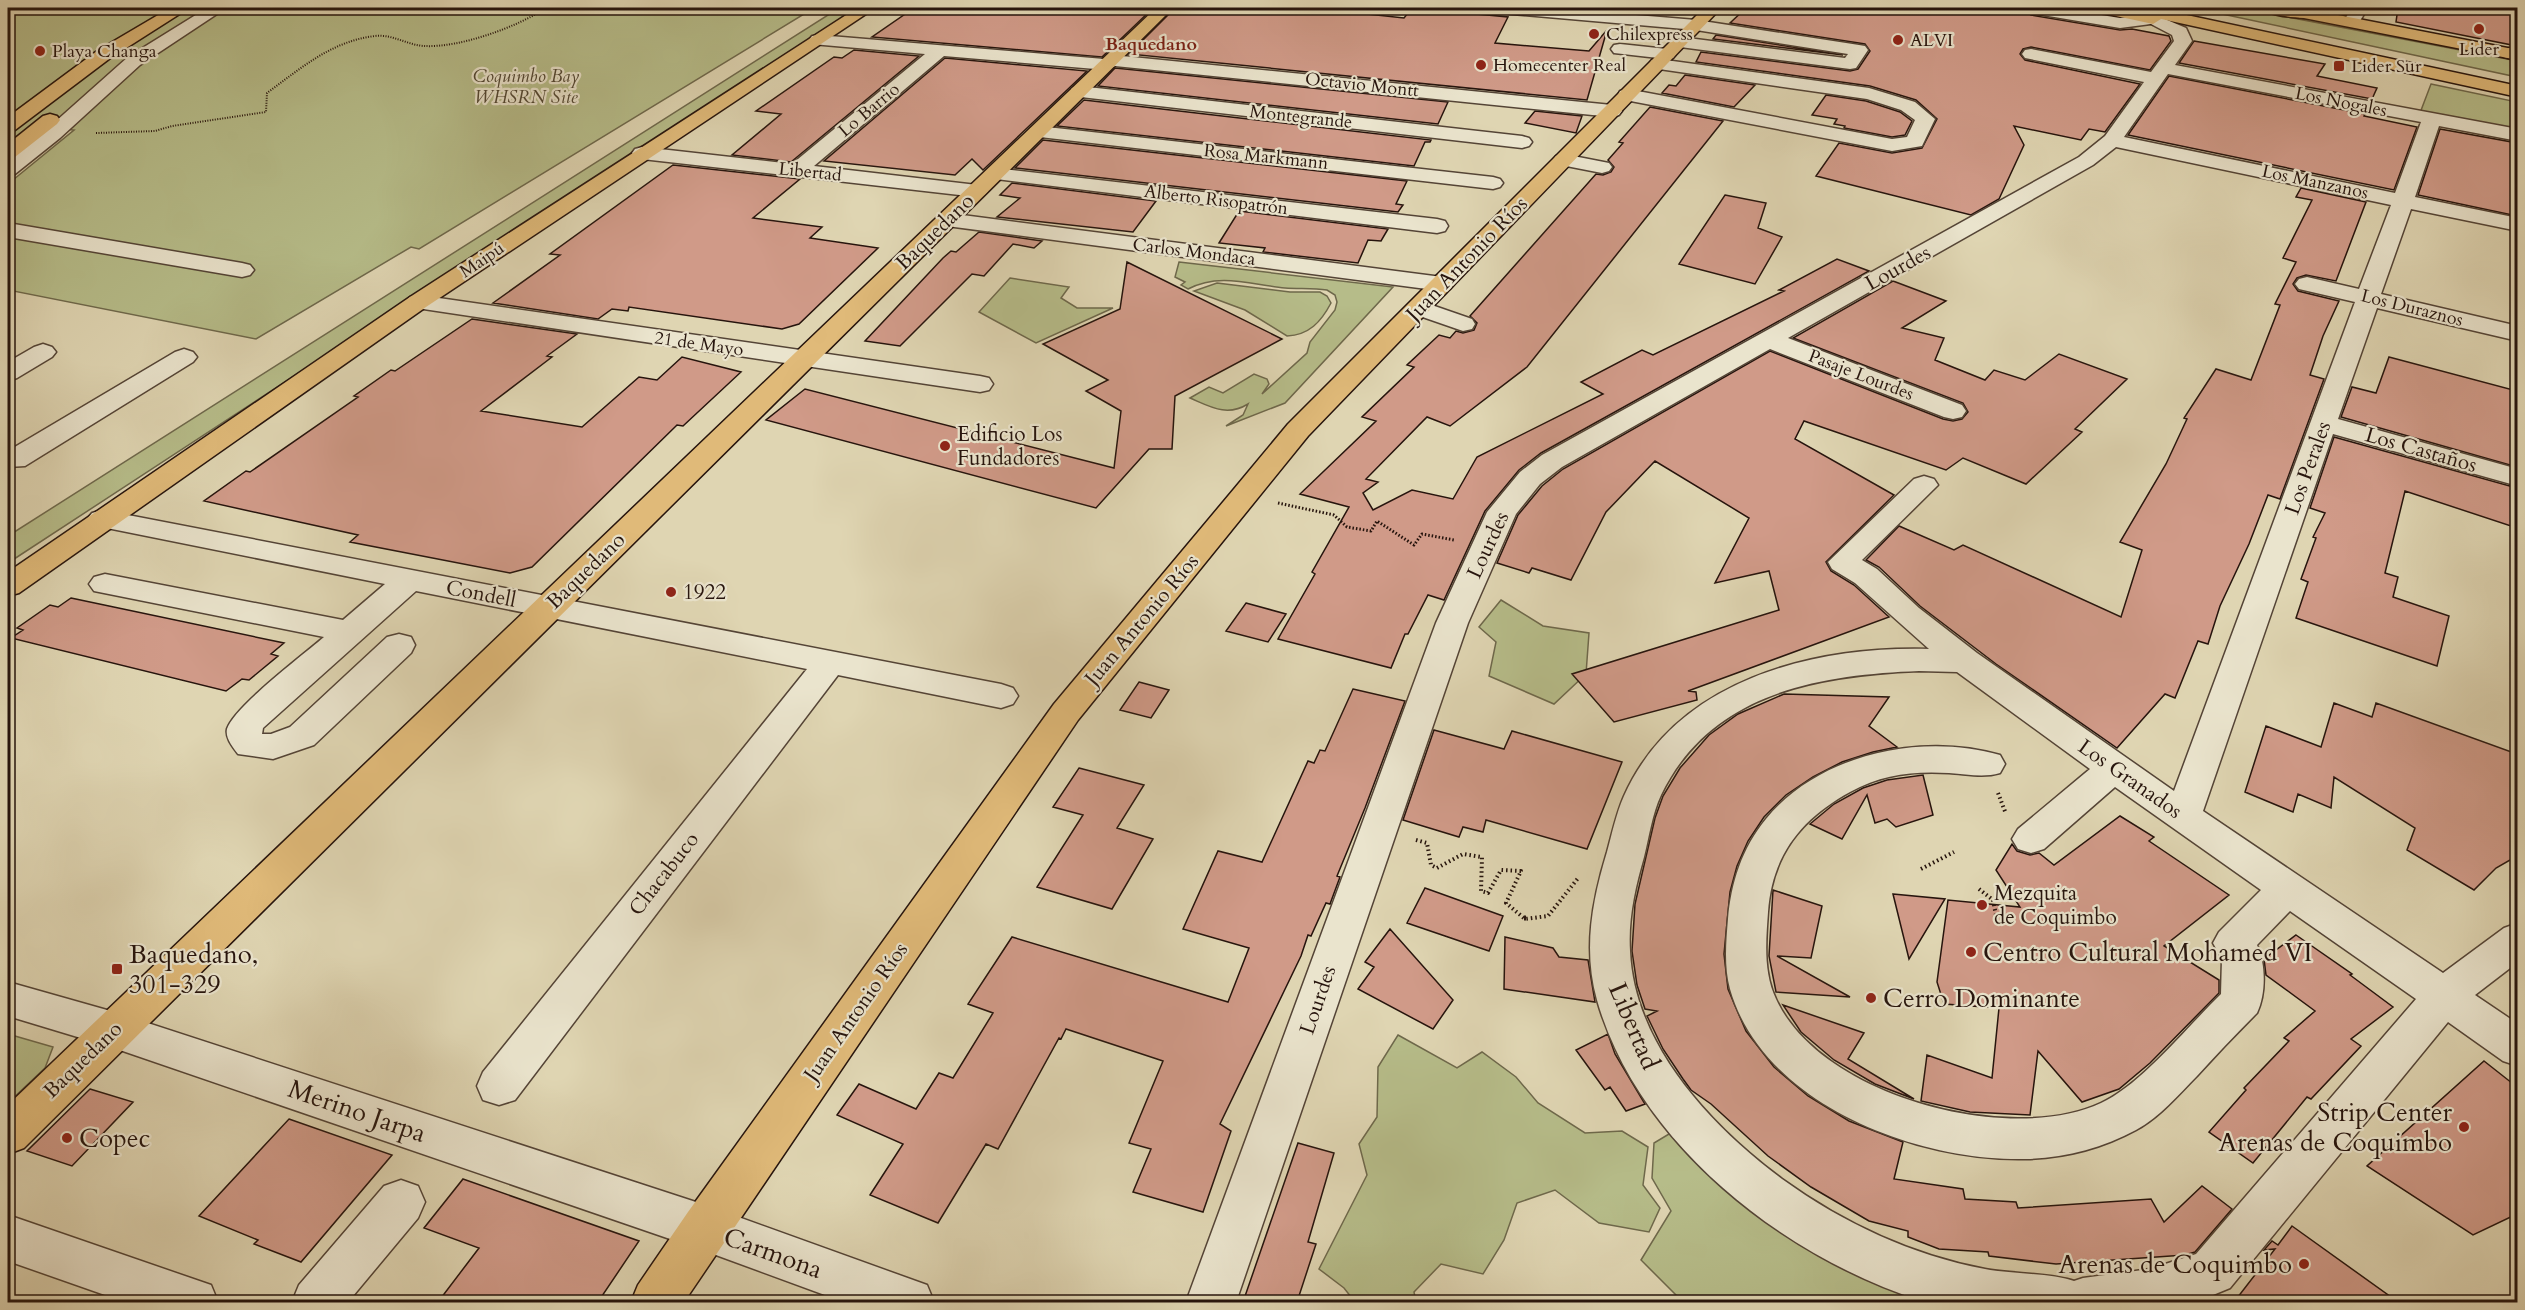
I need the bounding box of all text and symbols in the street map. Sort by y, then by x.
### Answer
place label: Chilexpress [1606,22,1693,47]
marker: Lider [2472,22,2486,36]
marker: Chilexpress [1587,27,1601,41]
place label: ALVI [1910,28,1953,53]
district label: Baquedano [1105,32,1197,57]
marker: ALVI [1891,33,1905,47]
place label: Lider [2459,37,2500,62]
place label: Playa Changa [52,39,157,64]
marker: Playa Changa [33,44,47,58]
place label: Homecenter Real [1493,53,1626,78]
place label: Lider Sur [2351,54,2422,79]
marker: Homecenter Real [1474,58,1488,72]
marker: Lider Sur [2332,59,2346,73]
park label: Coquimbo Bay WHSRN Site [473,64,579,110]
street label: Octavio Montt [1304,67,1420,103]
street label: Lo Barrio [833,77,905,143]
street label: Los Nogales [2293,81,2389,123]
street label: Montegrande [1248,99,1354,135]
street label: Rosa Markmann [1202,138,1330,176]
street label: Libertad [777,156,843,188]
street label: Los Manzanos [2259,159,2371,205]
street label: Alberto Risopatrón [1143,179,1290,221]
street label: Baquedano [889,187,981,277]
street label: Juan Antonio Ríos [1398,190,1534,330]
street label: Carlos Mondaca [1131,232,1257,272]
street label: Maipú [455,236,510,284]
street label: Lourdes [1860,238,1936,298]
street label: Los Duraznos [2358,283,2466,333]
street label: 21 de Mayo [653,325,745,363]
street label: Pasaje Lourdes [1805,343,1917,407]
street label: Los Perales [2278,417,2338,519]
place label: Edificio Los Fundadores [957,420,1062,473]
street label: Los Castaños [2362,420,2480,480]
marker: Edificio Los Fundadores [938,439,952,453]
street label: Lourdes [1460,507,1516,583]
street label: Baquedano [540,526,632,616]
street label: Juan Antonio Ríos [1076,548,1206,694]
street label: Condell [444,573,518,615]
place label: 1922 [683,578,726,607]
marker: 1922 [664,585,678,599]
street label: Los Granados [2072,733,2188,825]
street label: Chacabuco [622,826,706,922]
place label: Mezquita de Coquimbo [1994,879,2117,932]
marker: Mezquita de Coquimbo [1975,898,1989,912]
place label: Centro Cultural Mohamed VI [1983,935,2312,970]
place label: Baquedano, 301-329 [129,937,258,1002]
street label: Juan Antonio Ríos [795,937,915,1090]
marker: Centro Cultural Mohamed VI [1964,945,1978,959]
marker: Baquedano, 301-329 [110,962,124,976]
street label: Lourdes [1293,962,1343,1038]
street label: Libertad [1600,977,1668,1075]
place label: Cerro Dominante [1883,981,2080,1016]
marker: Cerro Dominante [1864,991,1878,1005]
street label: Baquedano [37,1015,129,1105]
street label: Merino Jarpa [283,1071,431,1151]
place label: Strip Center Arenas de Coquimbo [2218,1095,2453,1160]
marker: Strip Center Arenas de Coquimbo [2457,1120,2471,1134]
place label: Copec [79,1121,150,1156]
marker: Copec [60,1131,74,1145]
street label: Carmona [719,1219,827,1287]
place label: Arenas de Coquimbo [2058,1247,2292,1282]
marker: Arenas de Coquimbo [2297,1257,2311,1271]

